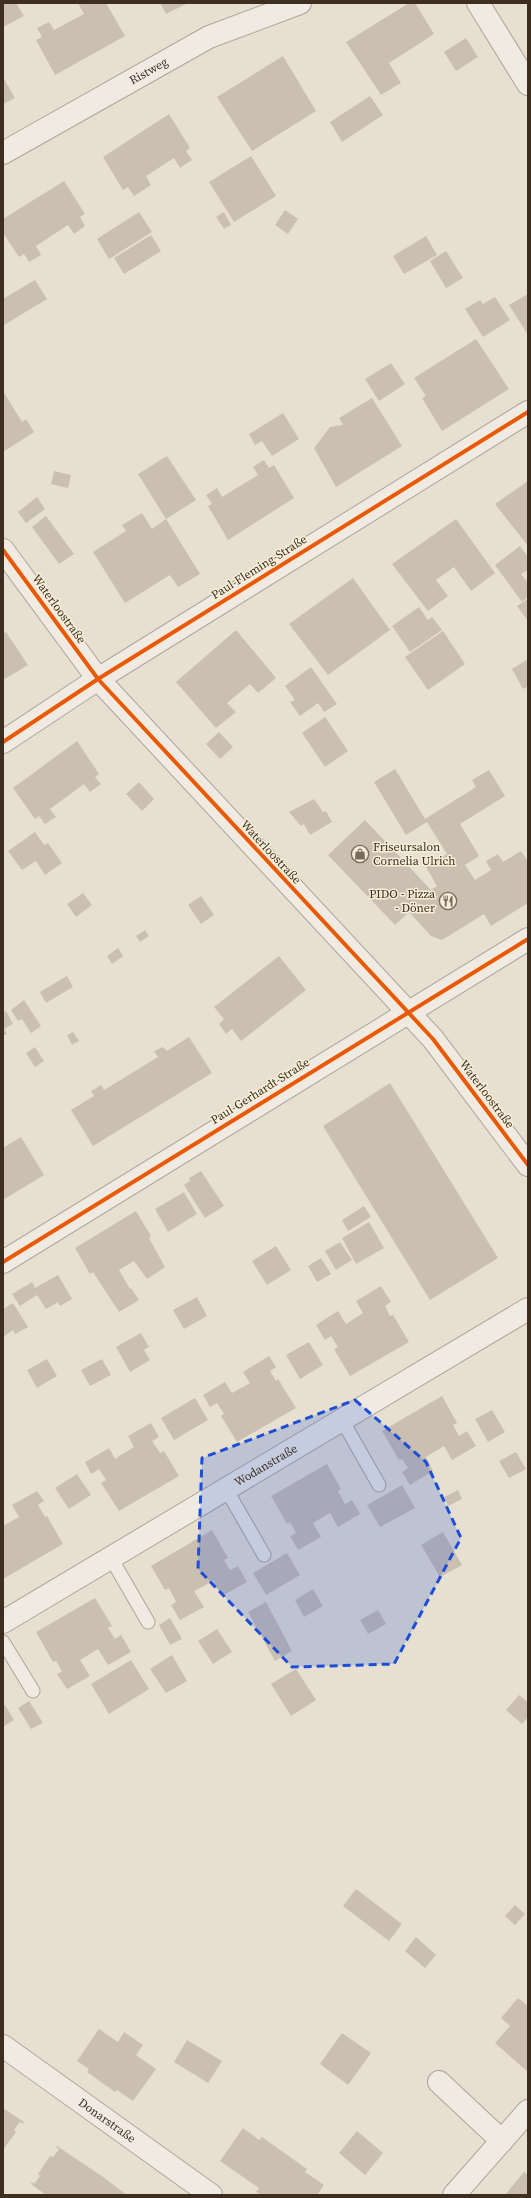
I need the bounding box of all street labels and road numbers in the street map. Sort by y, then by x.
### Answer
street label: Ristweg [126,54,171,88]
street label: Paul-Fleming-Straße [208,531,310,603]
street label: Waterloostraße [28,571,90,647]
street label: Waterloostraße [237,817,305,887]
street label: Paul-Gerhardt-Straße [208,1054,312,1128]
street label: Waterloostraße [456,1056,518,1132]
street label: Wodanstraße [231,1440,300,1490]
street label: Donarstraße [75,2095,139,2147]

